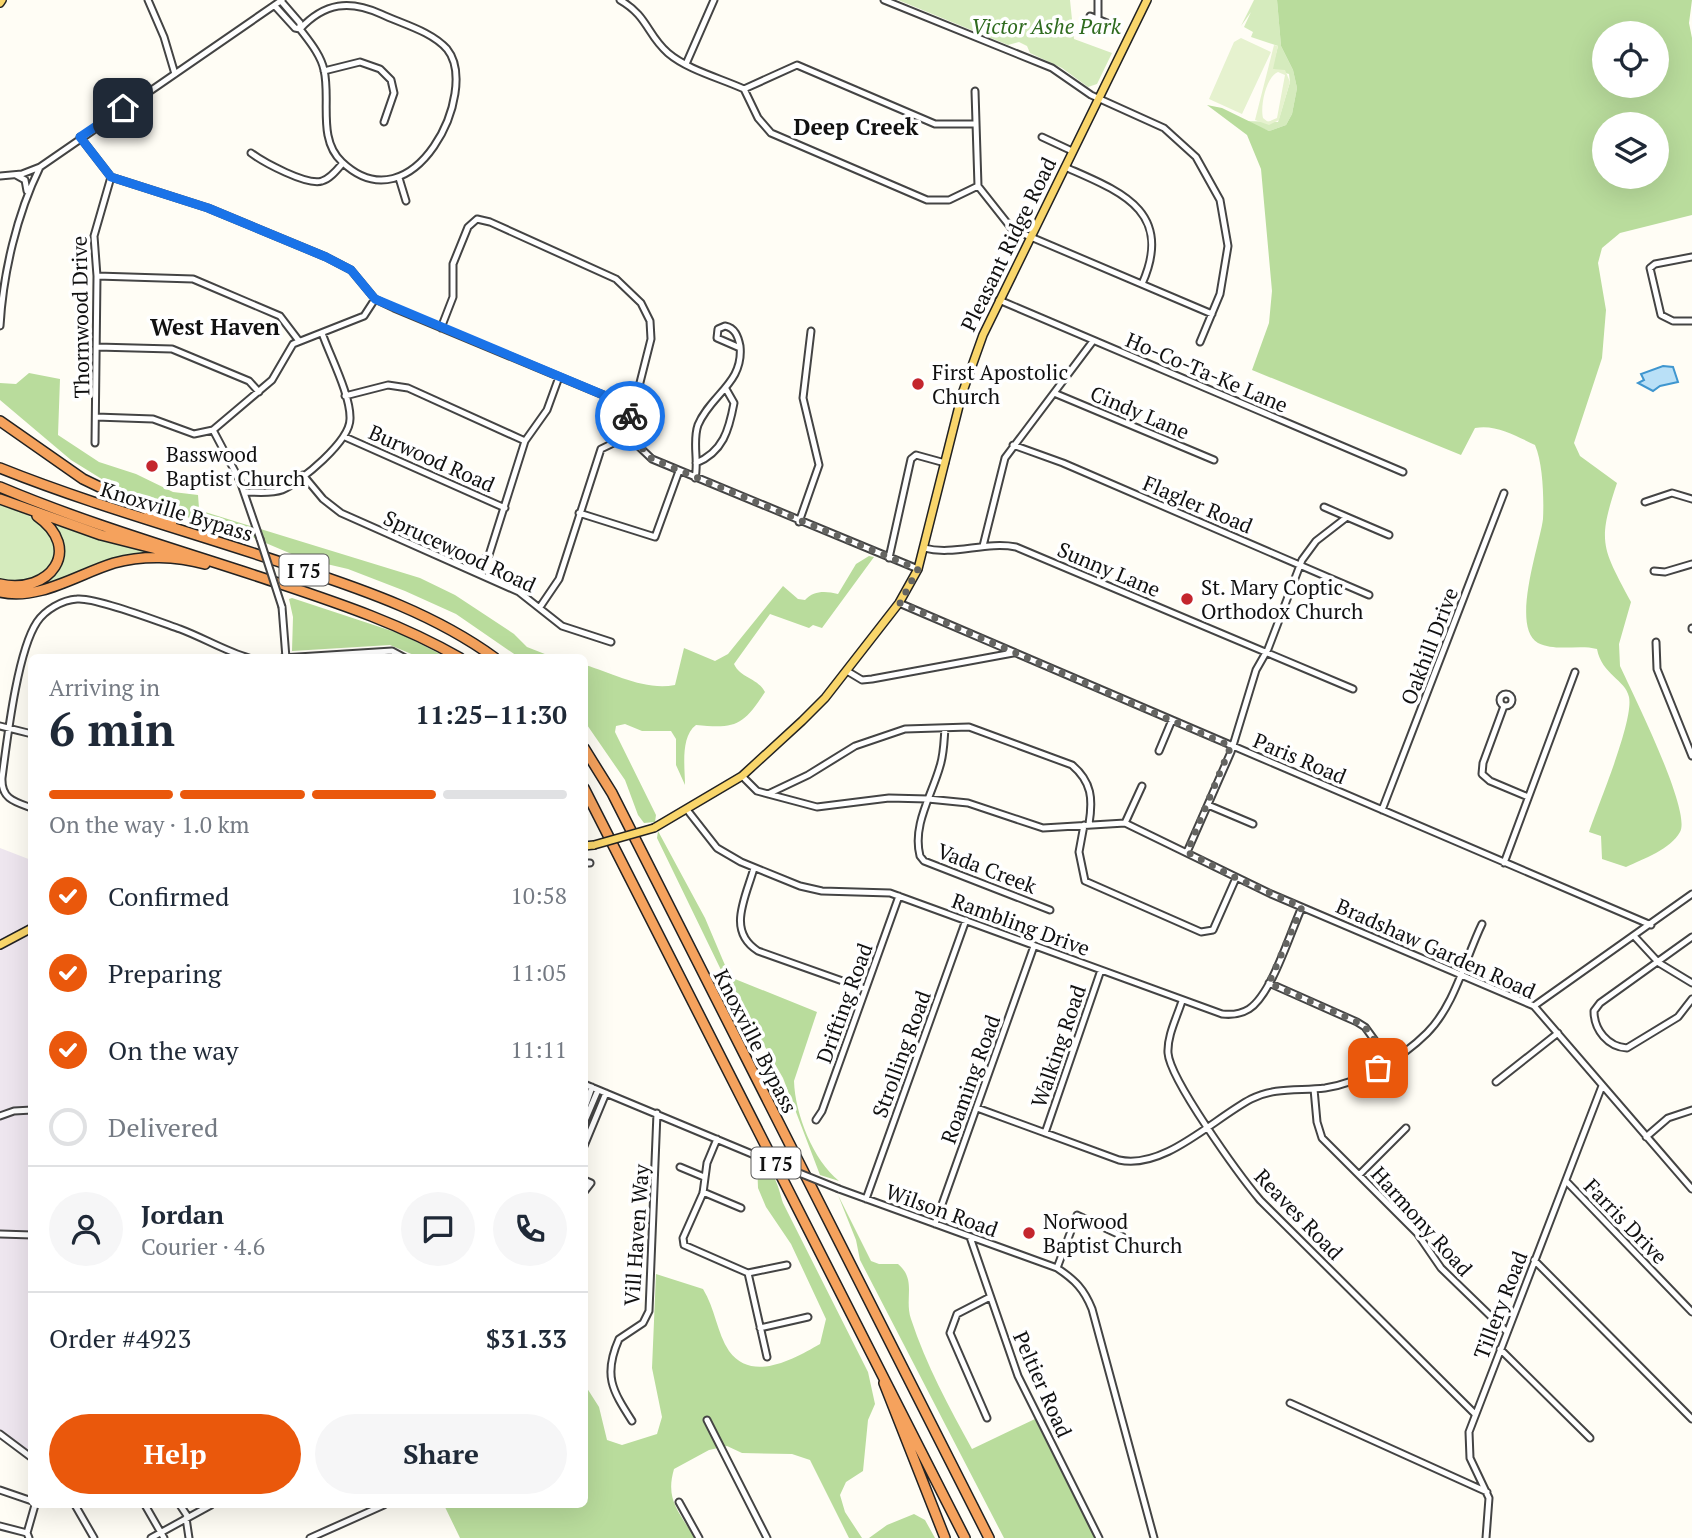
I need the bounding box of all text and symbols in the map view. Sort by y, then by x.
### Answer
park label: Victor Ashe Park [971,12,1122,40]
map controls [1592,21,1669,189]
button: locate [1592,21,1669,98]
pin [93,78,153,138]
icon: home [104,89,142,127]
district label: Deep Creek [794,111,919,142]
button: layers [1592,112,1669,189]
street label: Pleasant Ridge Road [954,152,1062,336]
street label: Thornwood Drive [65,235,95,399]
district label: West Haven [150,311,280,342]
street label: Ho-Co-Ta-Ke Lane [1122,325,1292,419]
place label: First Apostolic Church [932,358,1068,410]
marker: First Apostolic Church [910,376,926,392]
street label: Cindy Lane [1086,379,1194,445]
courier [595,381,665,451]
icon: bike [611,397,649,435]
street label: Burwood Road [365,418,500,498]
place label: Basswood Baptist Church [166,440,305,492]
marker: Basswood Baptist Church [144,458,160,474]
street label: Flagler Road [1139,468,1257,540]
street label: Knoxville Bypass [97,475,257,547]
street label: Sprucewood Road [379,503,541,599]
street label: Sunny Lane [1053,535,1165,603]
road number: I 75 [280,554,328,586]
place label: St. Mary Coptic Orthodox Church [1201,573,1363,625]
street label: Oakhill Drive [1394,583,1464,709]
marker: St. Mary Coptic Orthodox Church [1179,591,1195,607]
text: Arriving in [49,672,160,703]
text: 11:25–11:30 [415,697,567,731]
text: 6 min [49,698,175,759]
street label: Paris Road [1249,726,1351,790]
text: On the way · 1.0 km [49,809,249,840]
street label: Vada Creek [933,836,1041,900]
icon: check [49,877,87,915]
text: Confirmed [108,879,229,913]
text: 10:58 [510,880,567,911]
street label: Rambling Drive [948,886,1094,962]
street label: Bradshaw Garden Road [1332,891,1540,1005]
street label: Drifting Road [809,939,879,1067]
icon: check [49,954,87,992]
text: Preparing [108,956,221,990]
text: 11:05 [510,957,567,988]
street label: Knoxville Bypass [708,964,804,1118]
street label: Walking Road [1024,981,1092,1111]
street label: Strolling Road [865,986,937,1121]
street label: Roaming Road [934,1010,1006,1147]
icon: check [49,1031,87,1069]
text: On the way [108,1033,239,1067]
text: 11:11 [510,1034,567,1065]
pin [1348,1038,1408,1098]
icon: bag [1359,1049,1397,1087]
text: Delivered [108,1110,218,1144]
road number: I 75 [752,1148,800,1178]
street label: Harmony Road [1365,1160,1479,1282]
street label: Vill Haven Way [617,1163,655,1307]
street label: Reaves Road [1249,1163,1350,1266]
street label: Farris Drive [1578,1172,1674,1270]
street label: Wilson Road [882,1177,1002,1243]
button: person [49,1192,123,1266]
button: chat [401,1192,475,1266]
button: phone [493,1192,567,1266]
text: Jordan [141,1197,224,1231]
place label: Norwood Baptist Church [1043,1207,1182,1259]
marker: Norwood Baptist Church [1021,1225,1037,1241]
text: Courier · 4.6 [141,1231,265,1262]
street label: Tillery Road [1467,1247,1534,1363]
text: Order #4923 [49,1321,191,1355]
text: $31.33 [486,1321,567,1355]
street label: Peltier Road [1007,1326,1079,1442]
button: Help [49,1414,301,1494]
button: Share [315,1414,567,1494]

